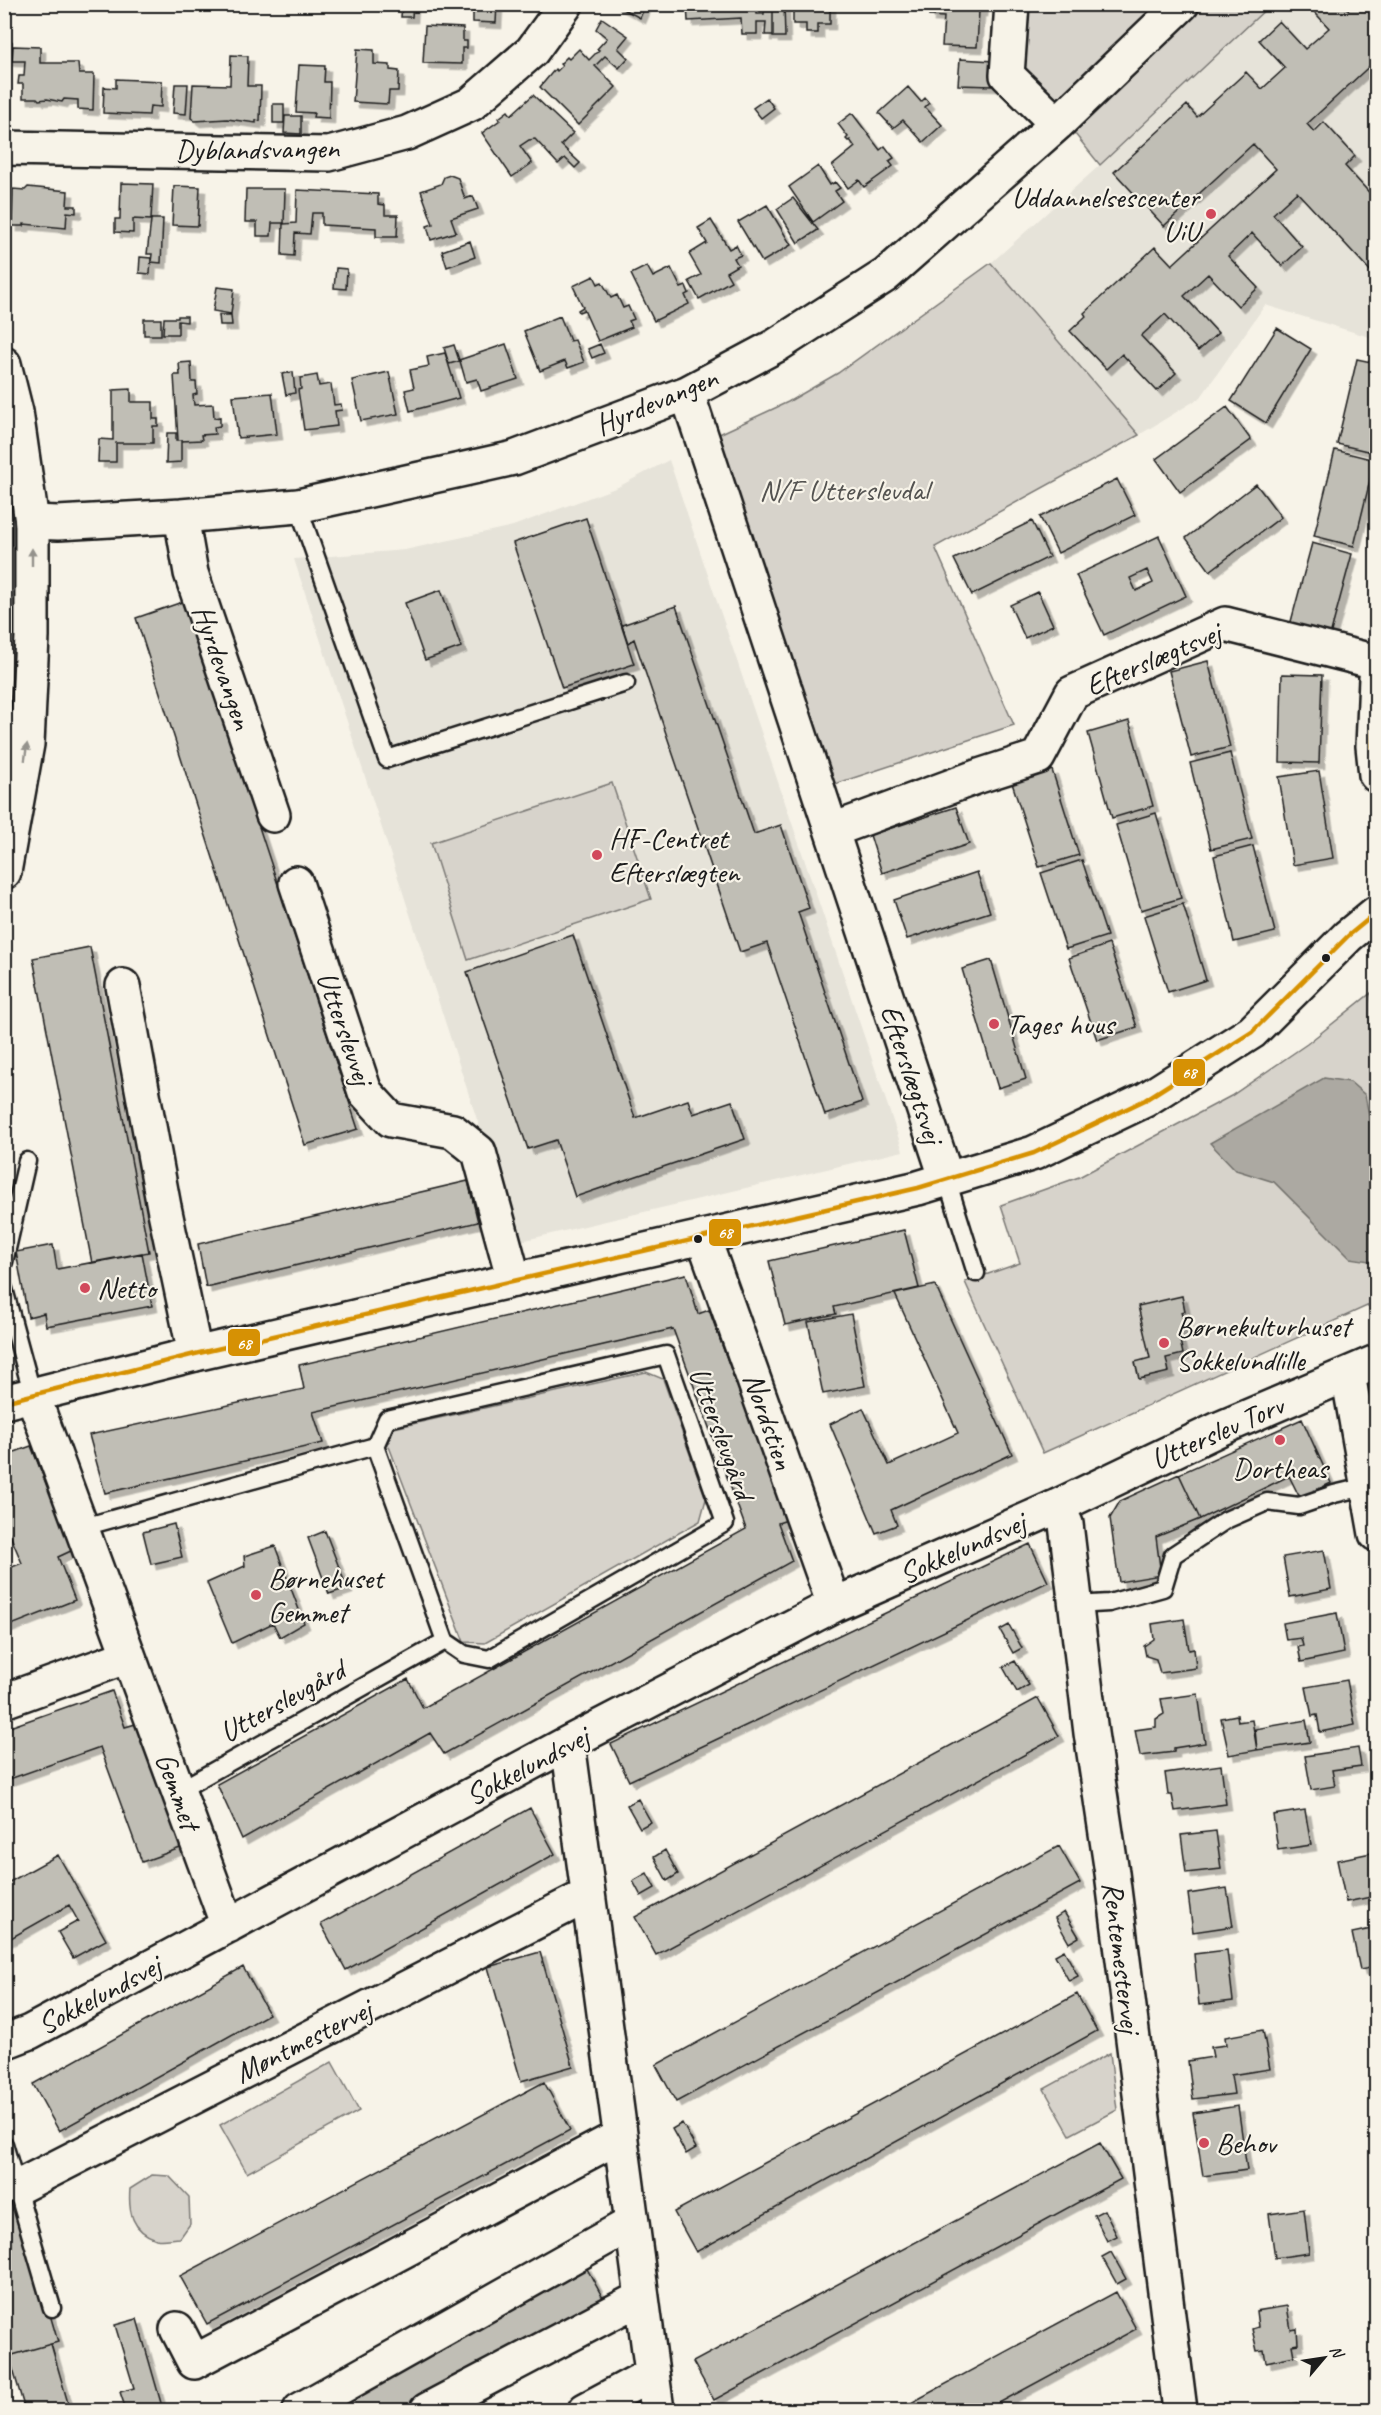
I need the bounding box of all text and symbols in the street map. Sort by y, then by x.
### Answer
street label: Dyblandsvangen [175,129,341,169]
place label: Uddannelsescenter UiU [1012,178,1204,250]
marker: Uddannelsescenter UiU [1204,207,1218,221]
street label: Hyrdevangen [589,358,724,444]
park label: N/F Utterslevdal [759,471,934,509]
one-way arrow [27,548,37,567]
street label: Hyrdevangen [184,600,262,736]
street label: Efterslægtsvej [1080,612,1230,704]
one-way arrow [21,743,30,762]
place label: HF-Centret Efterslægten [609,819,741,891]
marker: HF-Centret Efterslægten [590,848,604,862]
unlabelled marker [1320,952,1332,964]
street label: Utterslevvej [308,966,383,1093]
street label: Efterslægtsvej [872,1000,953,1152]
place label: Tages huus [1006,1005,1117,1043]
marker: Tages huus [987,1017,1001,1031]
line badge: 68 [1172,1058,1206,1087]
text: 68 [1182,1063,1198,1083]
line badge: 68 [708,1218,742,1247]
text: 68 [718,1223,734,1243]
unlabelled marker [692,1233,704,1245]
place label: Netto [97,1269,159,1307]
marker: Netto [78,1281,92,1295]
place label: Børnekulturhuset Sokkelundlille [1176,1307,1354,1379]
line badge: 68 [227,1328,261,1357]
text: 68 [237,1334,253,1354]
marker: Børnekulturhuset Sokkelundlille [1157,1336,1171,1350]
street label: Utterslevgård [681,1362,765,1508]
street label: Nordstien [735,1367,803,1475]
street label: Utterslev Torv [1145,1385,1291,1478]
marker: Dortheas [1273,1433,1287,1447]
place label: Dortheas [1233,1449,1330,1487]
street label: Sokkelundsvej [893,1502,1034,1593]
place label: Børnehuset Gemmet [268,1559,386,1631]
marker: Børnehuset Gemmet [249,1588,263,1602]
street label: Utterslevgård [213,1649,355,1751]
street label: Sokkelundsvej [459,1716,599,1814]
street label: Gemmet [147,1747,211,1839]
street label: Rentemestervej [1094,1879,1151,2038]
street label: Sokkelundsvej [31,1945,171,2043]
street label: Møntmestervej [228,1989,381,2092]
place label: Behov [1216,2124,1278,2162]
marker: Behov [1197,2136,1211,2150]
north arrow [1294,2328,1354,2388]
text: N [1325,2342,1349,2363]

